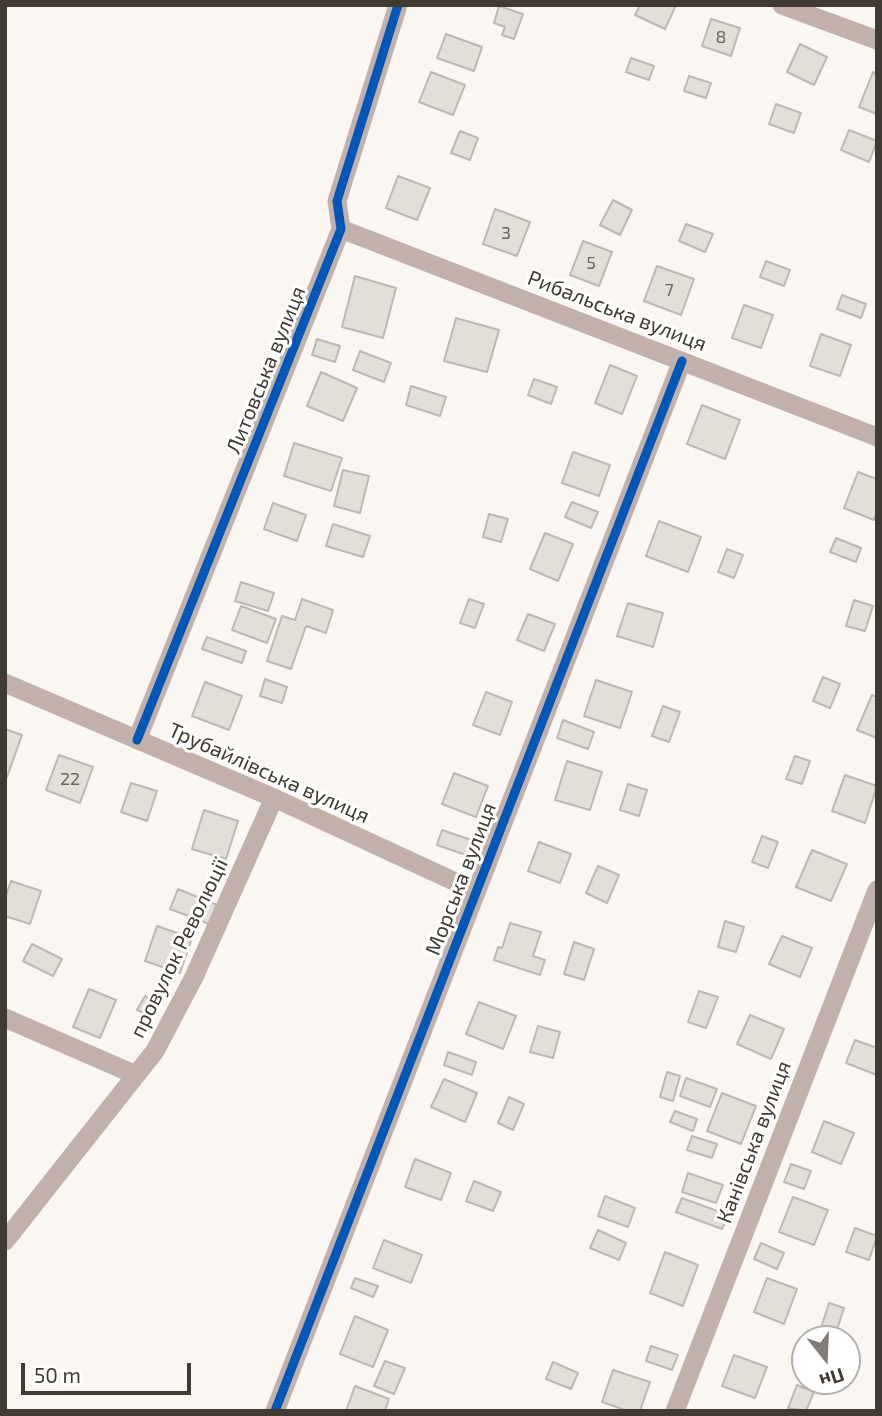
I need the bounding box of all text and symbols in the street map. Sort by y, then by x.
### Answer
house number: 8 [716,26,726,48]
house number: 3 [501,222,511,244]
house number: 5 [586,252,596,274]
street label: Рибальська вулиця [524,265,710,357]
house number: 7 [664,279,674,301]
street label: Литовська вулиця [221,283,311,457]
street label: Трубайлівська вулиця [165,717,373,829]
house number: 22 [60,768,80,790]
street label: Морська вулиця [420,799,502,959]
street label: провулок Революції [125,854,233,1042]
street label: Канівська вулиця [711,1057,797,1227]
north arrow [791,1325,861,1395]
scale bar [24,1350,194,1394]
text: 50 m [34,1362,81,1387]
text: Пн [817,1364,847,1393]

